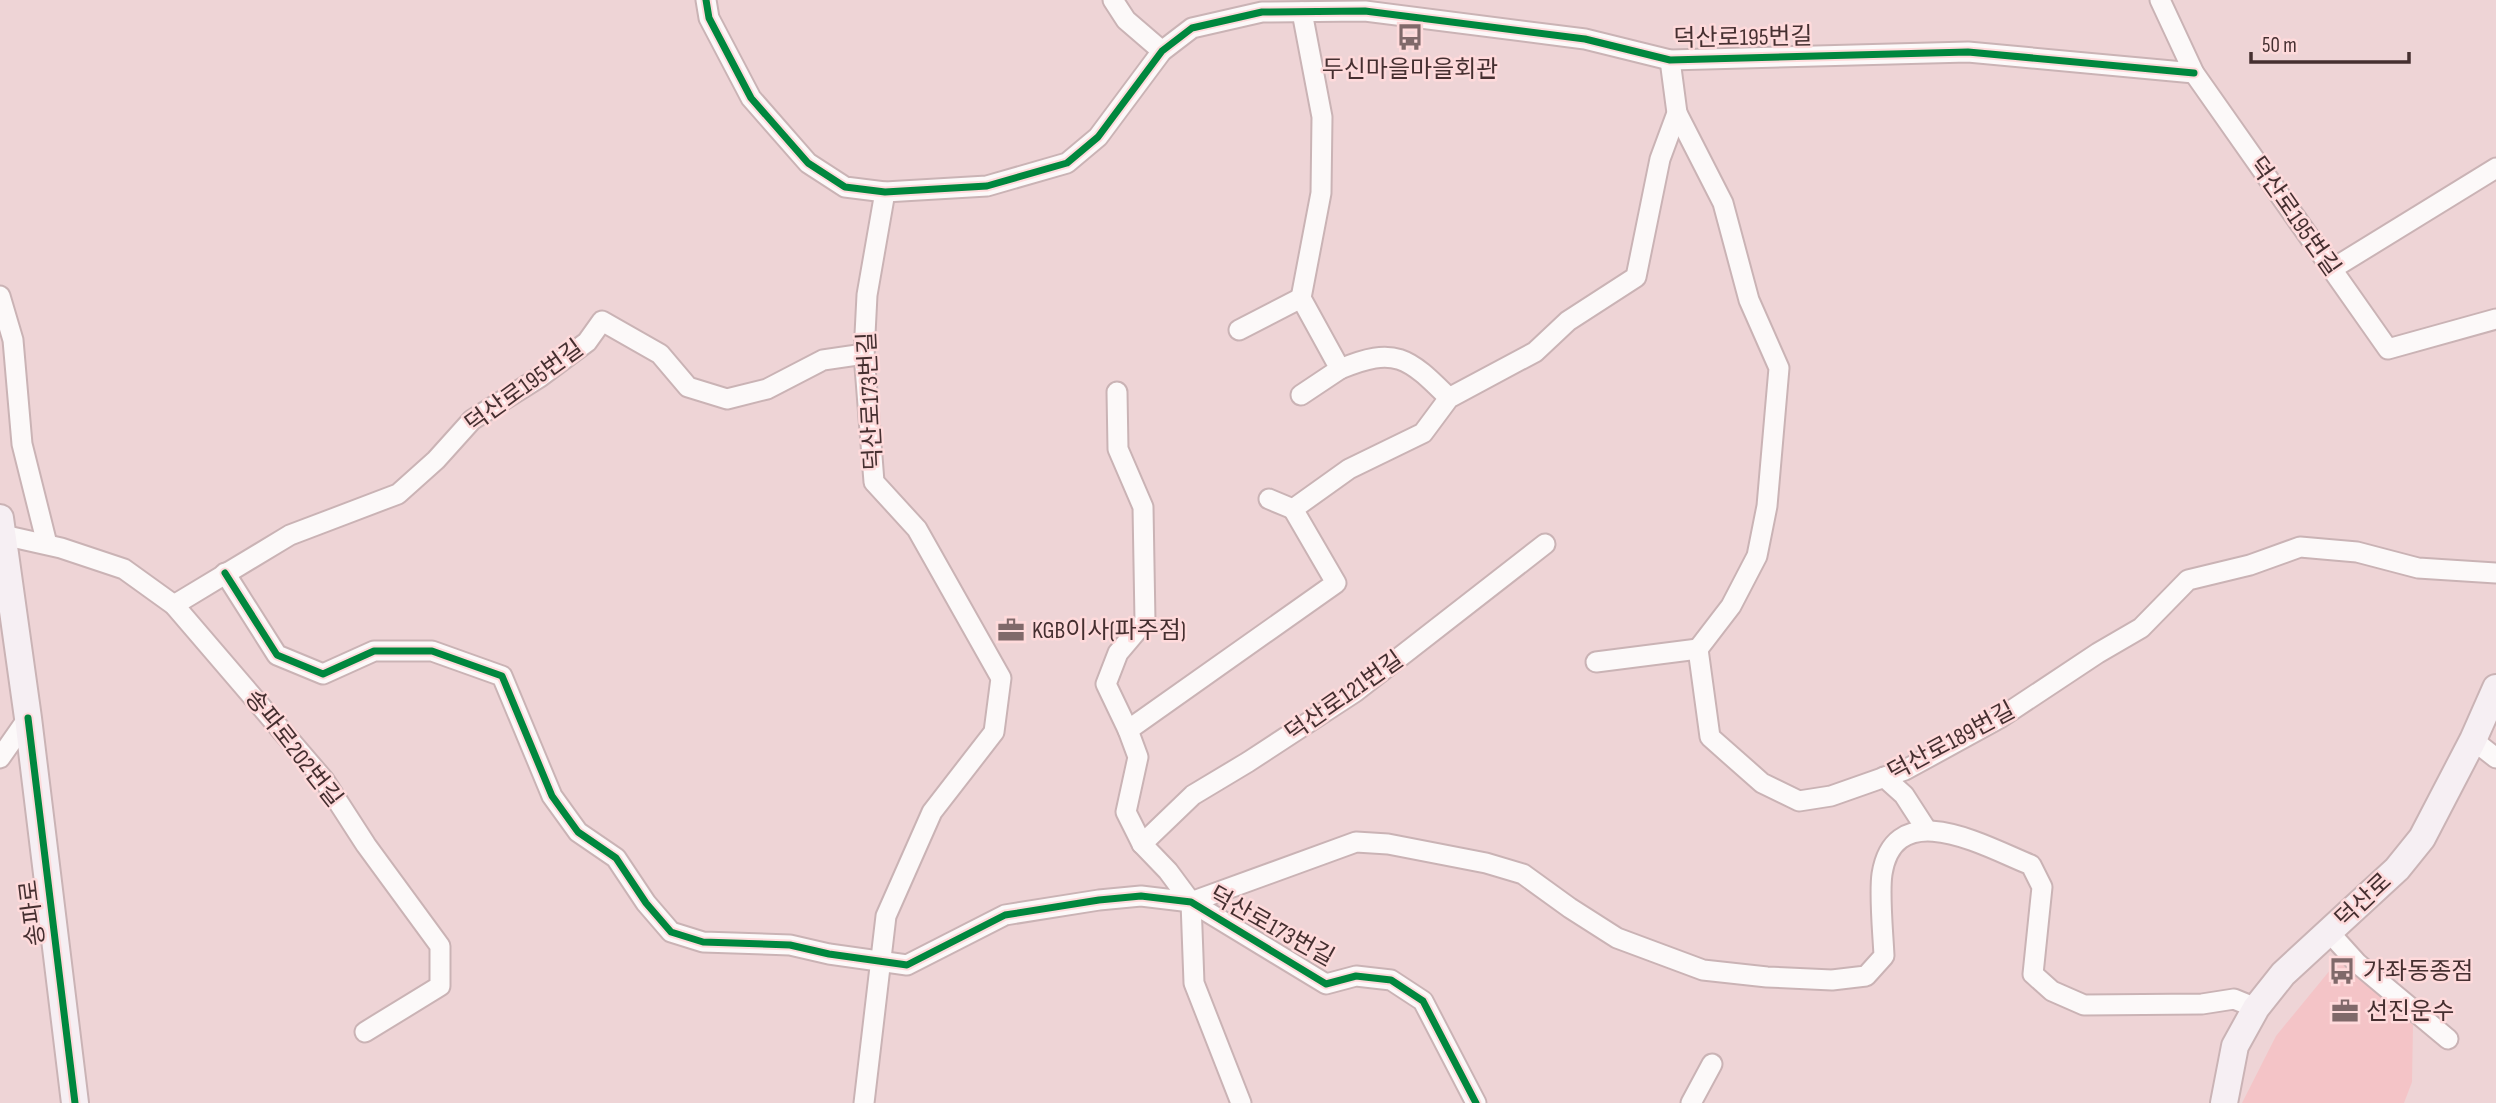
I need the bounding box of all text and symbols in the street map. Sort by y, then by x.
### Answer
scale bar [2251,21,2408,65]
bus stop icon: 두신마을마을회관 [1395,22,1425,52]
street label: 덕산로195번길 [1673,22,1813,53]
text: 50 m [2262,33,2297,58]
place label: 두신마을마을회관 [1322,55,1498,84]
street label: 덕산로195번길 [2243,151,2346,282]
street label: 덕산로173번길 [852,331,889,471]
street label: 덕산로195번길 [460,334,589,439]
office icon: KGB이사(파주점) [996,615,1026,645]
place label: KGB이사(파주점) [1032,616,1186,645]
street label: 덕산로121번길 [1280,645,1409,748]
street label: 송파로202번길 [239,684,348,813]
street label: 덕산로189번길 [1883,696,2020,787]
street label: 덕산로 [2329,867,2397,934]
street label: 송파로 [14,878,51,948]
street label: 덕산로173번길 [1204,880,1339,973]
bus stop icon: 가좌동종점 [2327,956,2357,986]
place label: 가좌동종점 [2363,957,2473,986]
office icon: 선진운수 [2330,996,2360,1026]
place label: 선진운수 [2366,997,2454,1026]

